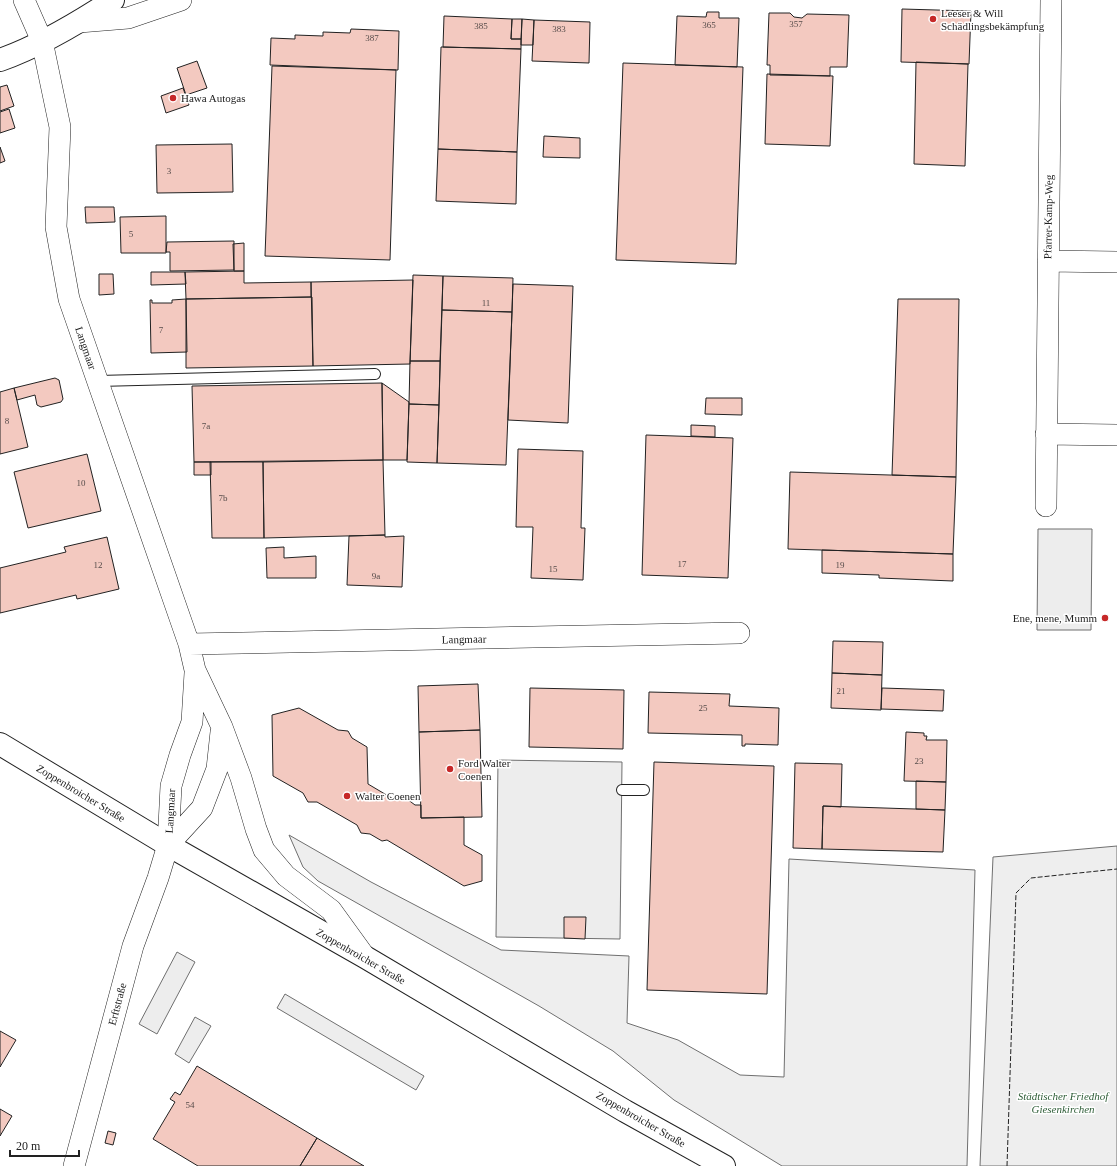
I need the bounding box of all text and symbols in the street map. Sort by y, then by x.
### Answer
place label: Leeser & Will Schädlingsbekämpfung [941,7,1045,32]
marker: Leeser & Will Schädlingsbekämpfung [928,14,938,24]
house number: 357 [789,19,803,29]
house number: 365 [702,20,716,30]
house number: 385 [474,21,488,31]
house number: 383 [552,24,566,34]
house number: 387 [365,33,379,43]
place label: Hawa Autogas [181,92,245,104]
marker: Hawa Autogas [168,93,178,103]
house number: 3 [167,166,172,176]
street label: Pfarrer-Kamp-Weg [1041,174,1055,259]
house number: 5 [129,229,134,239]
house number: 11 [482,298,490,308]
street label: Langmaar [73,325,99,371]
house number: 7 [159,325,164,335]
house number: 8 [5,416,10,426]
house number: 7a [202,421,210,431]
house number: 10 [77,478,86,488]
house number: 7b [219,493,228,503]
house number: 17 [678,559,687,569]
house number: 12 [94,560,103,570]
house number: 19 [836,560,845,570]
house number: 15 [549,564,558,574]
house number: 9a [372,571,380,581]
place label: Ene, mene, Mumm [1013,612,1097,624]
marker: Ene, mene, Mumm [1100,613,1110,623]
street label: Langmaar [442,633,487,645]
house number: 21 [837,686,846,696]
house number: 25 [699,703,708,713]
house number: 23 [915,756,924,766]
place label: Ford Walter Coenen [458,757,511,782]
street label: Zoppenbroicher Straße [35,762,128,824]
marker: Ford Walter Coenen [445,764,455,774]
street label: Langmaar [163,788,177,834]
place label: Walter Coenen [355,790,421,802]
marker: Walter Coenen [342,791,352,801]
street label: Zoppenbroicher Straße [314,926,408,987]
street label: Erftstraße [106,981,128,1027]
street label: Zoppenbroicher Straße [594,1089,688,1150]
park label: Städtischer Friedhof Giesenkirchen [1018,1090,1110,1115]
house number: 54 [186,1100,195,1110]
scale bar [10,1132,79,1158]
text: 20 m [16,1139,41,1153]

